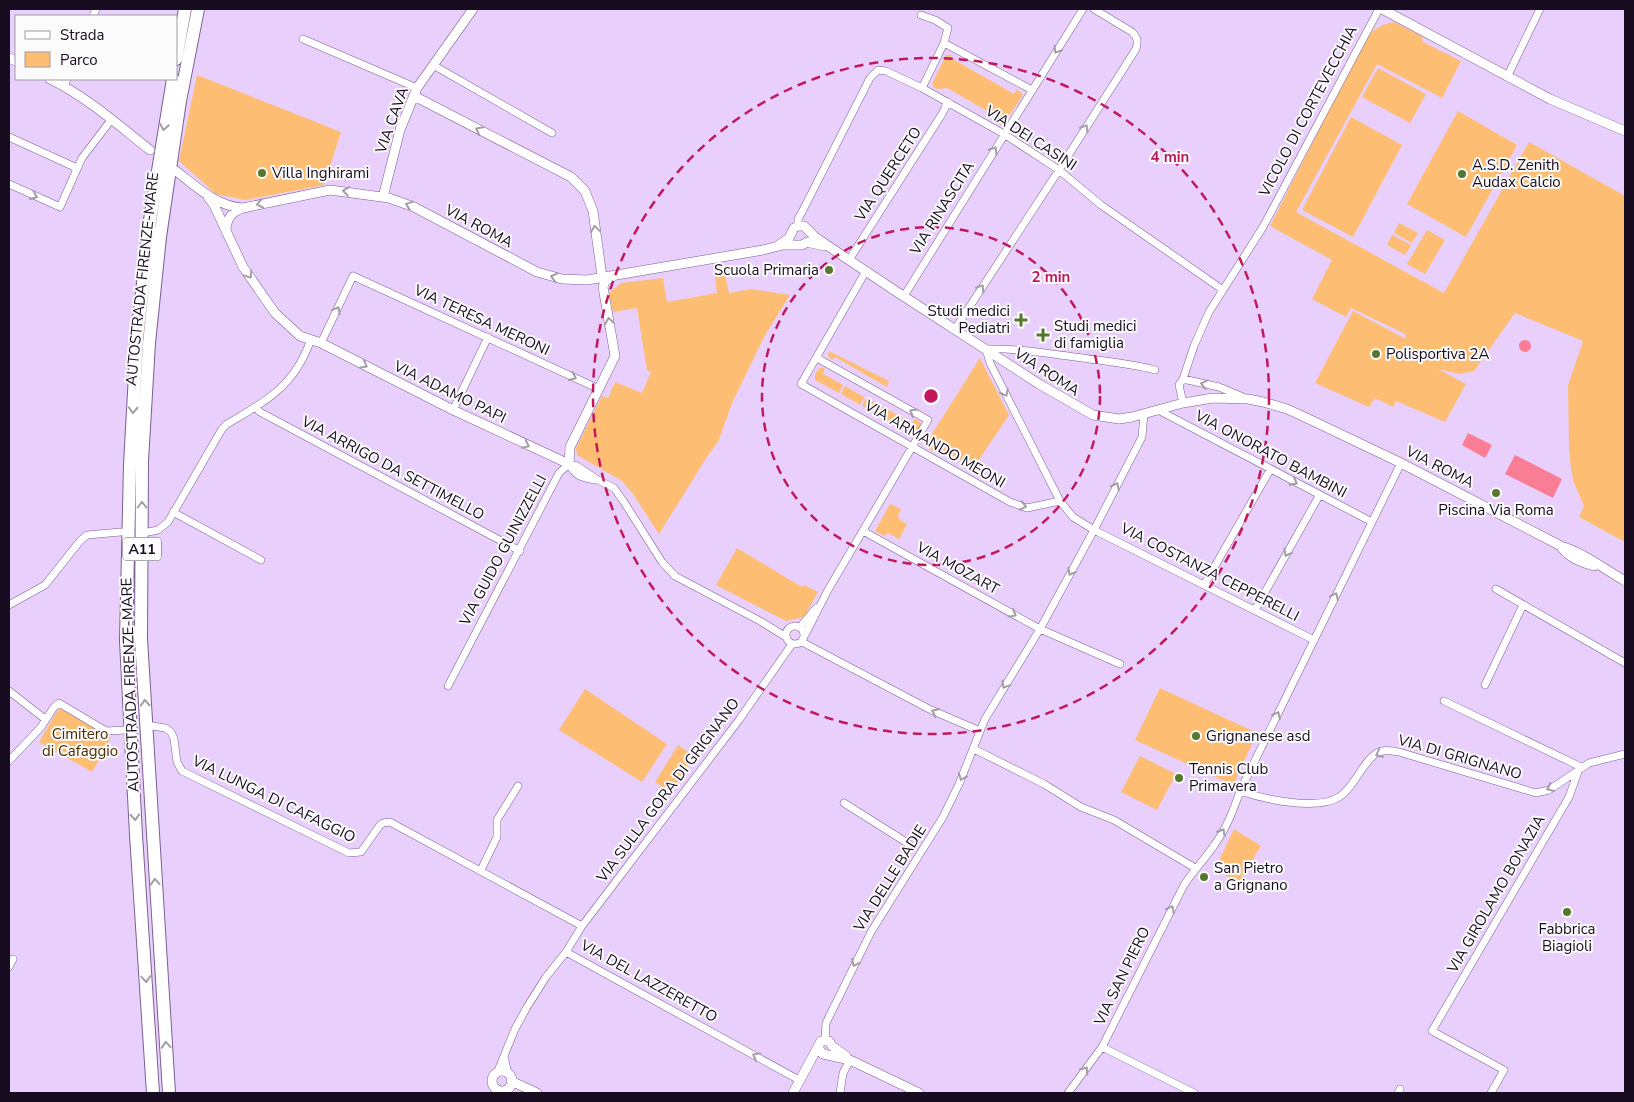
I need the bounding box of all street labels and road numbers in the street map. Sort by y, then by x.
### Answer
street label: VICOLO DI CORTEVECCHIA [1254,22,1362,201]
street label: VIA CAVA [370,84,413,157]
street label: VIA DEI CASINI [981,100,1081,175]
street label: VIA QUERCETO [849,123,926,226]
street label: VIA RINASCITA [905,157,979,259]
street label: AUTOSTRADA FIRENZE-MARE [121,171,163,387]
street label: VIA ROMA [441,199,516,252]
street label: VIA TERESA MERONI [410,279,553,360]
street label: VIA ROMA [1010,343,1084,401]
street label: VIA ADAMO PAPI [390,356,510,428]
street label: VIA ARMANDO MEONI [860,395,1009,492]
street label: VIA ONORATO BAMBINI [1191,405,1350,503]
street label: VIA ARRIGO DA SETTIMELLO [297,411,488,525]
street label: VIA ROMA [1402,441,1478,493]
street label: VIA GUIDO GUINIZZELLI [454,471,551,630]
street label: VIA COSTANZA CEPPERELLI [1116,518,1303,626]
street label: VIA MOZART [912,537,1003,599]
road number: A11 [123,538,161,560]
street label: AUTOSTRADA FIRENZE-MARE [116,577,144,793]
street label: VIA SULLA GORA DI GRIGNANO [591,694,744,887]
street label: VIA DI GRIGNANO [1395,729,1524,784]
street label: VIA LUNGA DI CAFAGGIO [188,750,359,847]
street label: VIA GIROLAMO BONAZIA [1442,811,1550,977]
street label: VIA DELLE BADIE [849,821,931,936]
street label: VIA SAN PIERO [1089,923,1155,1030]
street label: VIA DEL LAZZERETTO [576,935,721,1027]

